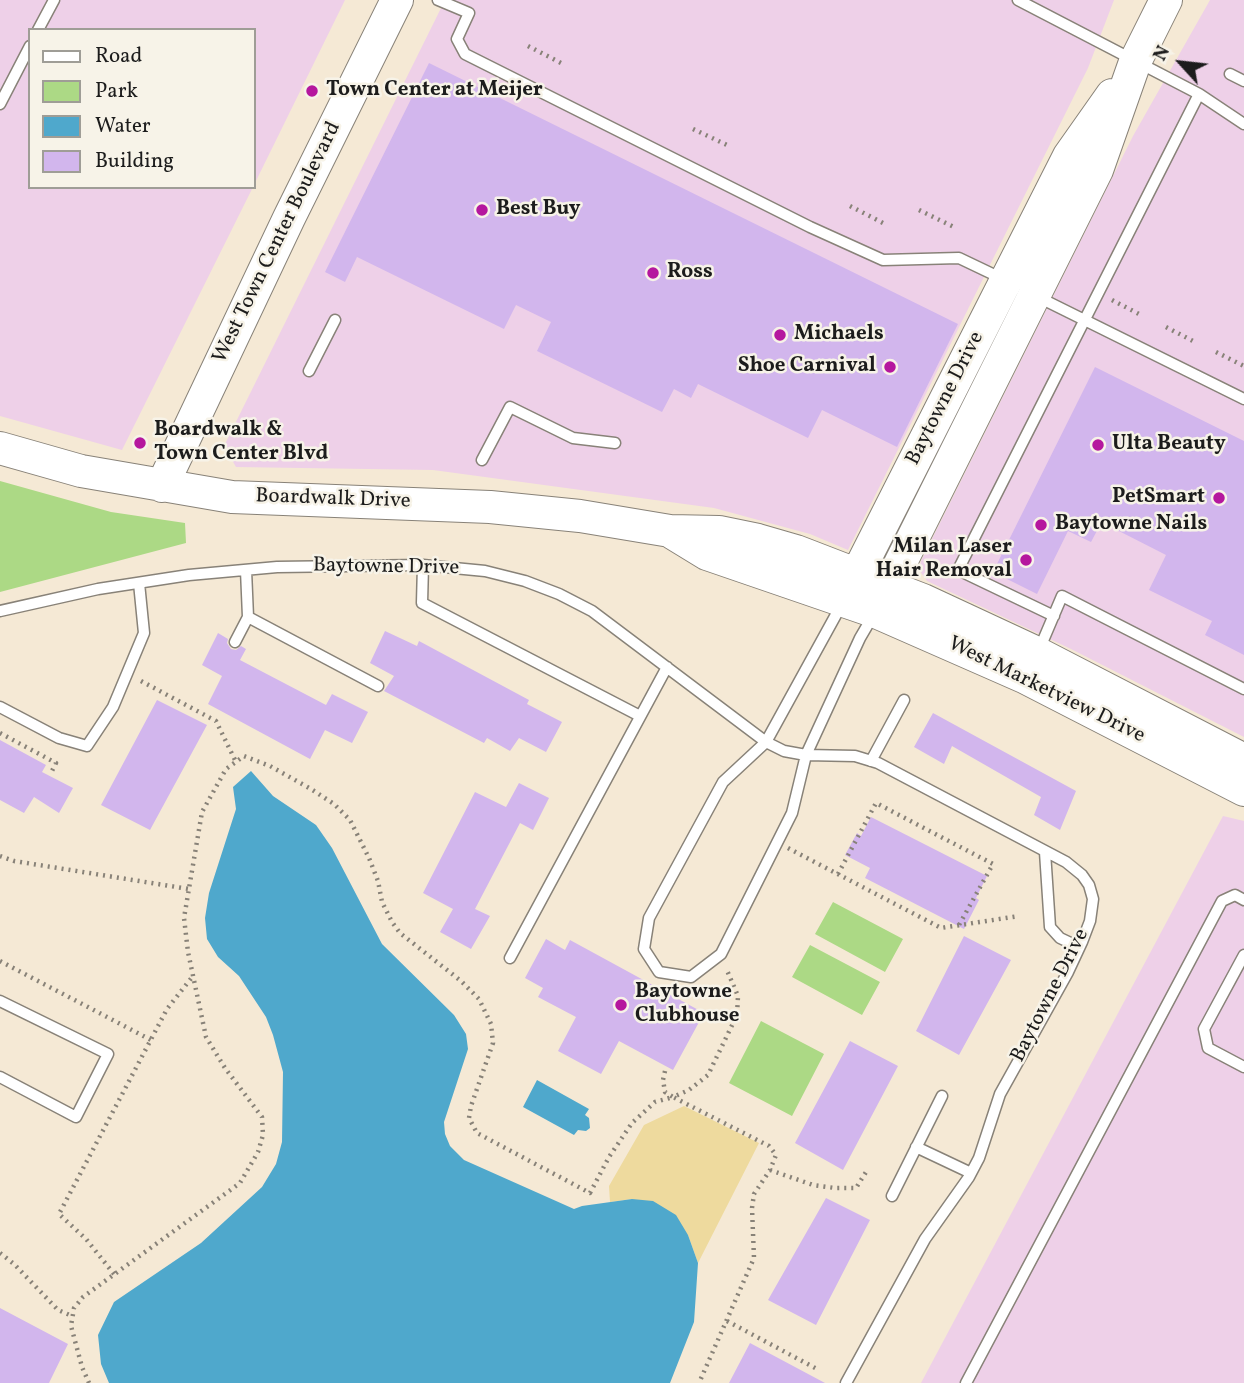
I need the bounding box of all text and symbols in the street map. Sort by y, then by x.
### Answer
legend [28,28,256,189]
north arrow [1146,28,1216,98]
text: N [1148,41,1177,66]
text: Road [95,42,142,71]
text: Park [95,77,138,106]
place label: Town Center at Meijer [326,78,543,104]
marker: Town Center at Meijer [304,83,320,99]
text: Water [95,112,151,141]
street label: West Town Center Boulevard [209,118,347,368]
text: Building [95,147,174,176]
place label: Best Buy [496,197,580,223]
marker: Best Buy [474,202,490,218]
place label: Ross [667,260,713,286]
marker: Ross [645,265,661,281]
place label: Michaels [794,322,884,348]
marker: Michaels [772,327,788,343]
street label: Baytowne Drive [901,328,991,470]
place label: Shoe Carnival [738,354,876,380]
marker: Shoe Carnival [882,359,898,375]
place label: Boardwalk & Town Center Blvd [154,418,328,468]
place label: Ulta Beauty [1112,432,1226,458]
marker: Boardwalk & Town Center Blvd [132,435,148,451]
marker: Ulta Beauty [1090,437,1106,453]
street label: Boardwalk Drive [255,485,411,515]
place label: PetSmart [1112,485,1205,511]
marker: PetSmart [1211,490,1227,506]
place label: Baytowne Nails [1055,512,1207,538]
marker: Baytowne Nails [1033,517,1049,533]
place label: Milan Laser Hair Removal [876,535,1012,585]
marker: Milan Laser Hair Removal [1018,552,1034,568]
street label: Baytowne Drive [312,554,460,582]
street label: West Marketview Drive [943,632,1149,750]
street label: Baytowne Drive [1006,925,1096,1067]
place label: Baytowne Clubhouse [635,980,740,1030]
marker: Baytowne Clubhouse [613,997,629,1013]

